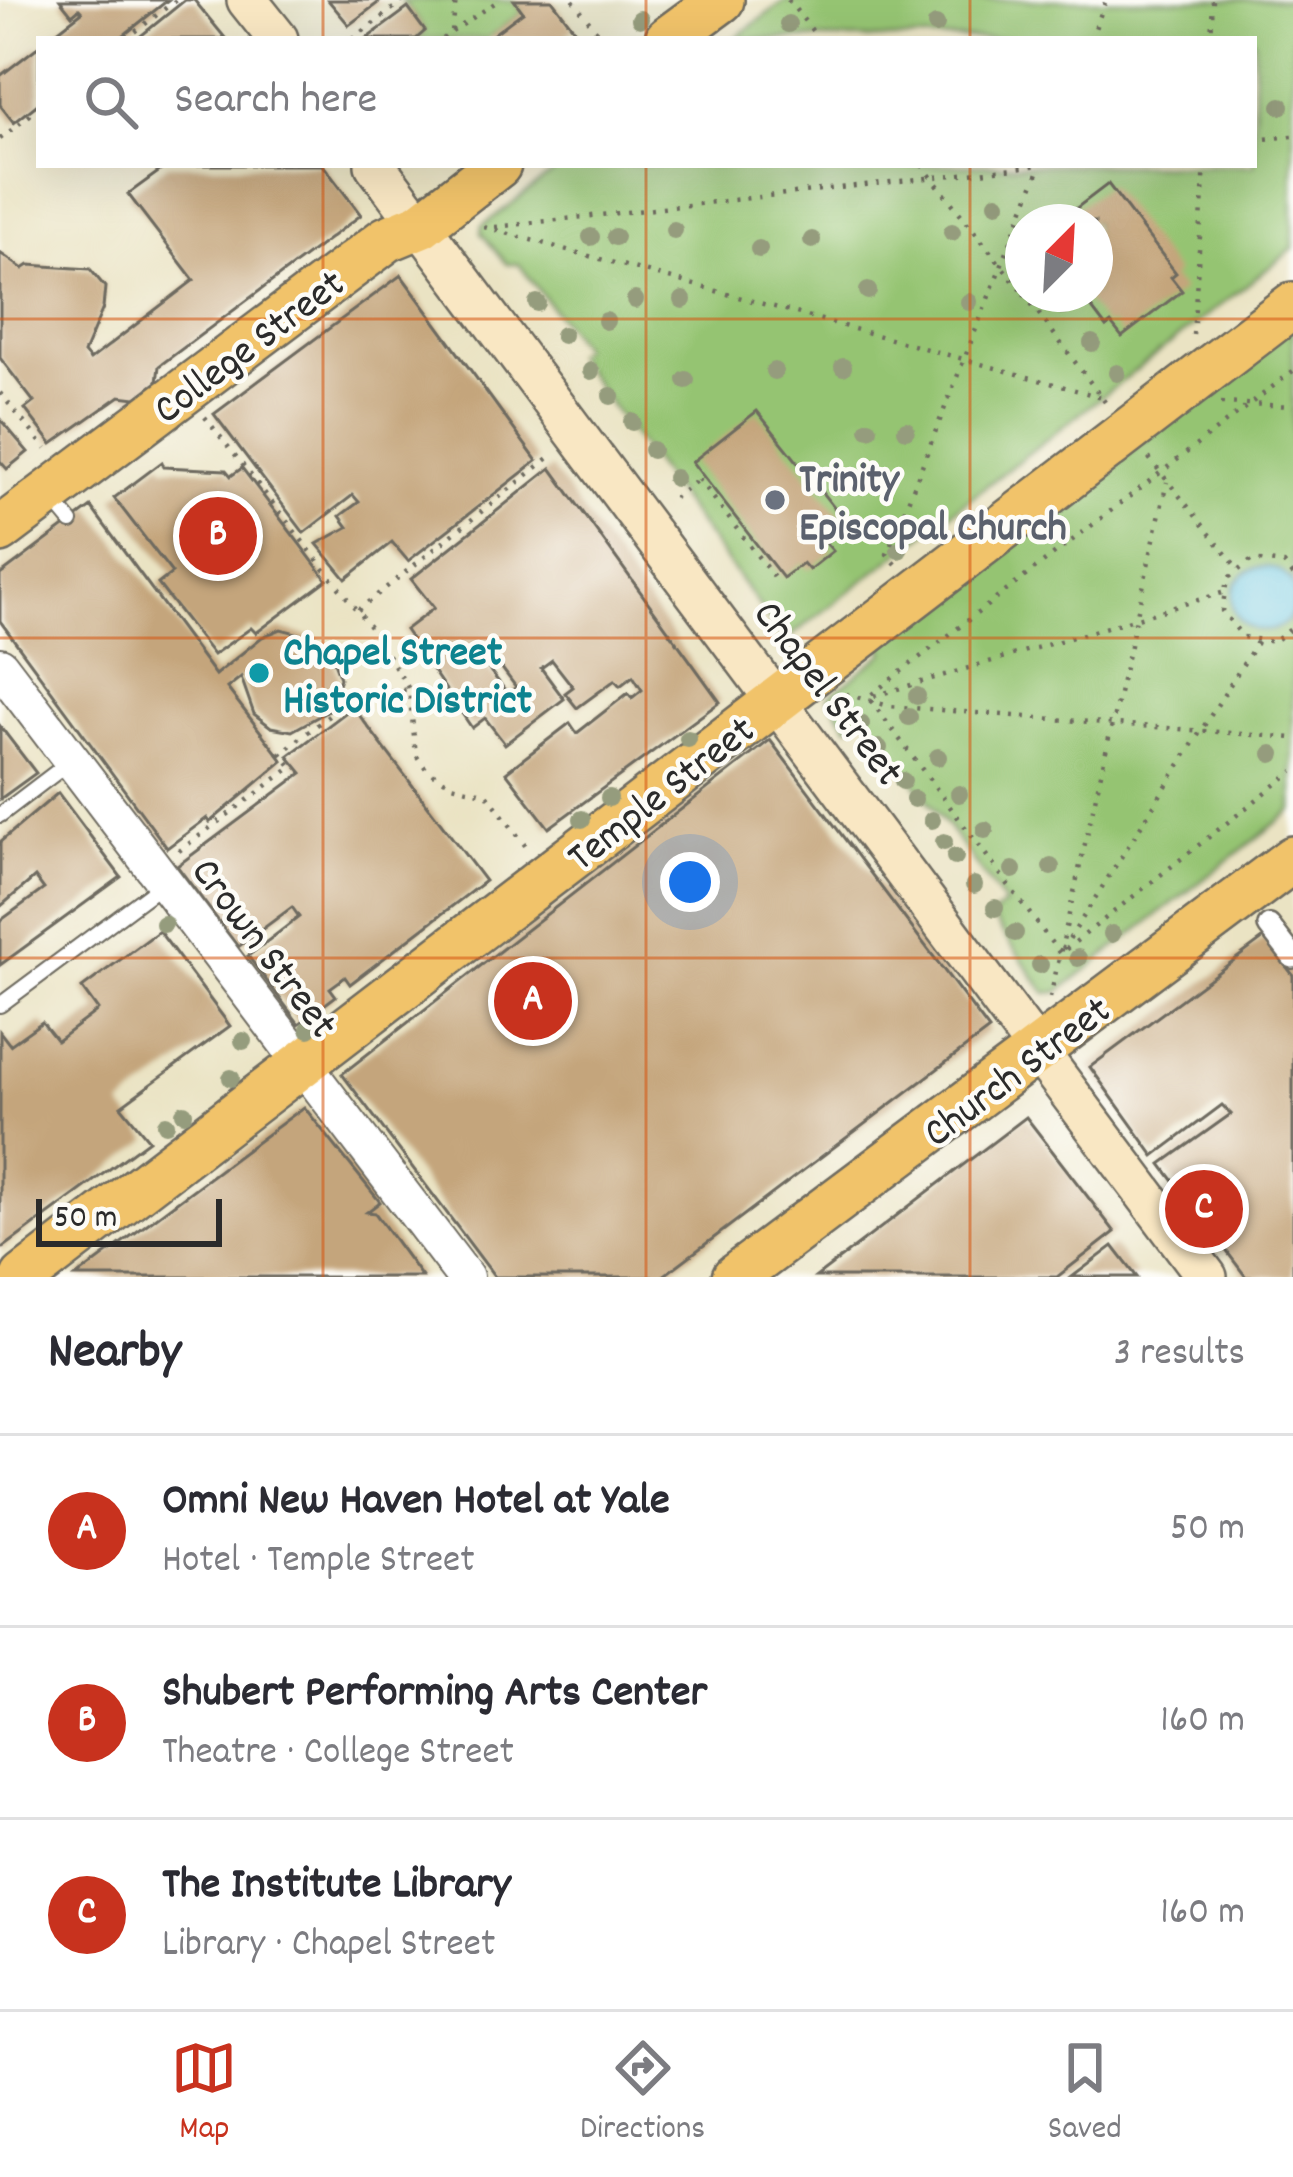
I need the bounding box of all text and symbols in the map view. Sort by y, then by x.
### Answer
search box [36,36,1257,168]
icon: search [78,69,144,135]
text: Search here [174,70,377,134]
north arrow [1005,204,1113,312]
street label: College Street [143,257,360,442]
place label: Trinity Episcopal Church [799,453,1067,561]
marker: Trinity Episcopal Church [762,487,788,513]
pin: B [179,491,257,581]
street label: Chapel Street [735,590,915,801]
place label: Chapel Street Historic District [283,626,533,734]
marker: Chapel Street Historic District [246,660,272,686]
street label: Temple Street [557,704,770,889]
street label: Crown Street [173,847,350,1053]
your location [660,852,720,912]
pin: A [494,956,572,1046]
street label: Church Street [913,984,1126,1165]
pin: C [1165,1164,1243,1254]
scale bar [36,1193,222,1246]
text: 50 m [54,1196,118,1243]
text: Nearby [48,1319,181,1391]
text: 3 results [1114,1328,1245,1383]
text: Omni New Haven Hotel at Yale [162,1471,670,1535]
text: A [76,1503,98,1558]
text: 50 m [1170,1503,1245,1558]
text: Hotel · Temple Street [162,1535,475,1590]
text: Shubert Performing Arts Center [162,1663,707,1727]
text: B [78,1695,96,1750]
text: 160 m [1160,1695,1245,1750]
text: Theatre · College Street [162,1727,514,1782]
text: The Institute Library [162,1855,511,1919]
text: C [77,1887,97,1942]
text: 160 m [1160,1887,1245,1942]
text: Library · Chapel Street [162,1919,495,1974]
tab: Map [171,2035,237,2154]
tab: Directions [580,2035,705,2154]
tab: Saved [1048,2035,1122,2154]

